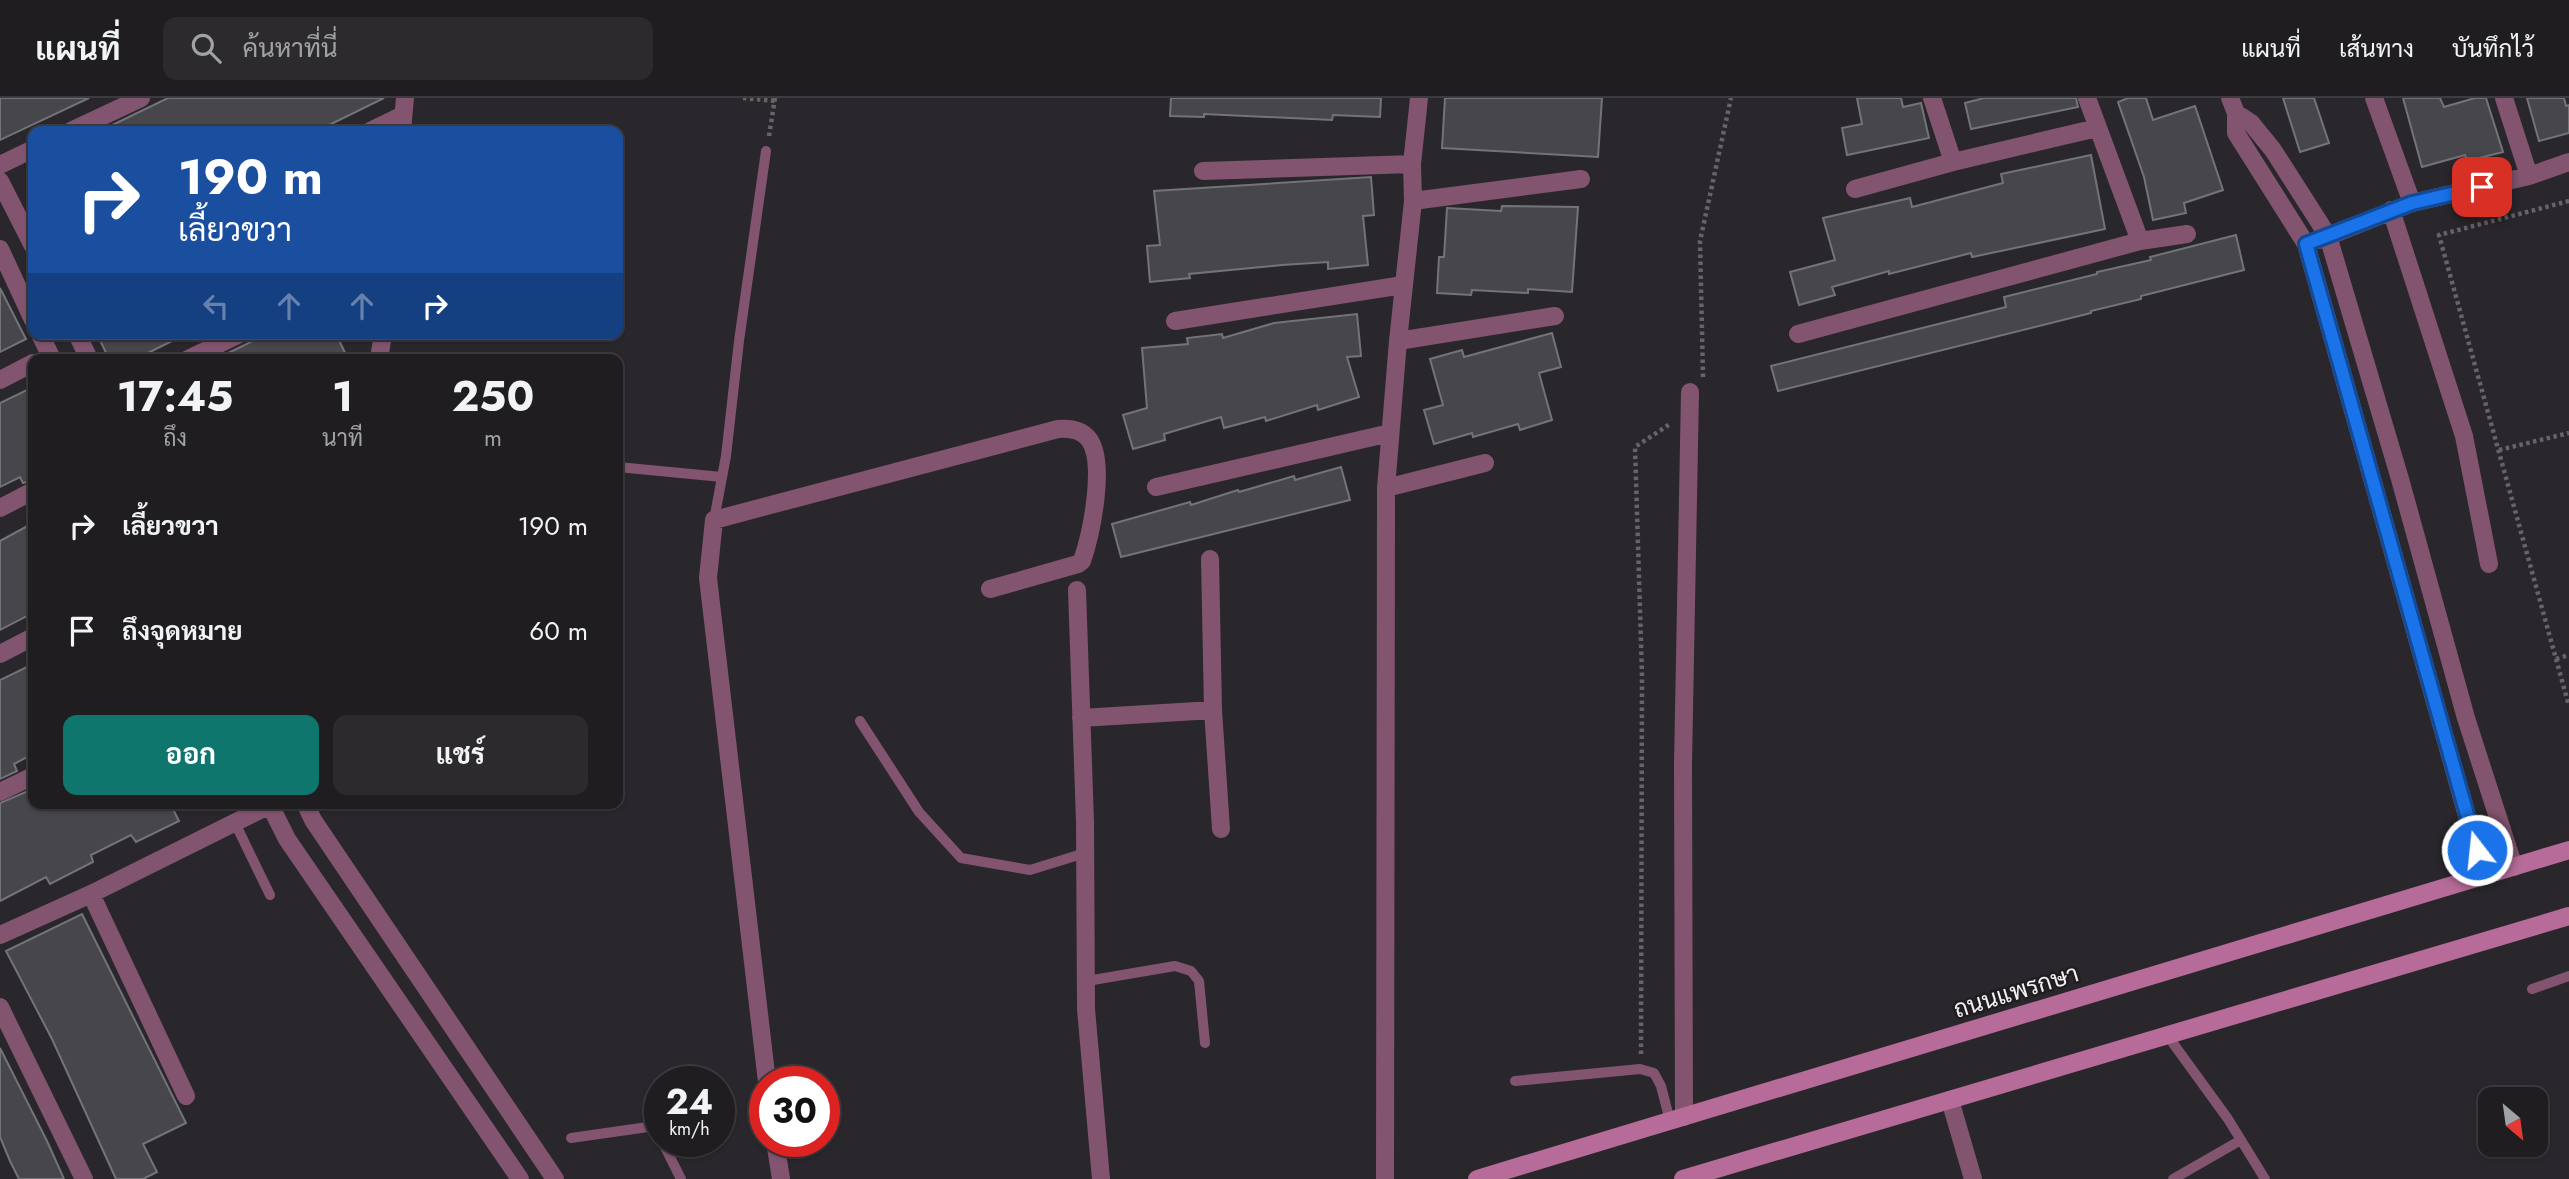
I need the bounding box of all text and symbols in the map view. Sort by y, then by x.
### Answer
search box [163,17,653,80]
text: แผนที่ [35,25,121,72]
icon: search [187,29,225,67]
text: ค้นหาที่นี่ [243,29,338,67]
text: แผนที่ [2241,31,2301,66]
text: เส้นทาง [2339,31,2414,66]
text: บันทึกไว้ [2452,31,2534,66]
text: 190 m [178,142,323,212]
icon: right [63,154,154,245]
pin [2452,157,2512,217]
icon: arrive [2463,168,2501,206]
text: เลี้ยวขวา [178,207,292,253]
icon: left [197,287,235,325]
icon: ahead [270,287,308,325]
icon: ahead [343,287,381,325]
icon: right [416,287,454,325]
text: 17:45 [117,366,233,427]
text: 1 [332,366,353,427]
text: 250 [452,366,534,427]
text: ถึง [163,421,187,455]
text: นาที [322,421,363,455]
text: m [484,421,502,455]
icon: right [63,507,101,545]
text: เลี้ยวขวา [122,507,219,545]
text: 190 m [518,507,588,545]
icon: arrive [63,612,101,650]
text: ถึงจุดหมาย [122,612,243,650]
text: 60 m [529,612,588,650]
button: ออก [63,715,319,795]
button: แชร์ [333,715,588,795]
position arrow [2440,813,2514,887]
street label: ถนนแพรกษา [1949,955,2083,1027]
speed limit sign: 30 [749,1066,840,1157]
text: 24 [666,1077,713,1127]
north arrow [2478,1087,2548,1157]
map controls [2478,1087,2548,1157]
text: km/h [669,1116,710,1142]

